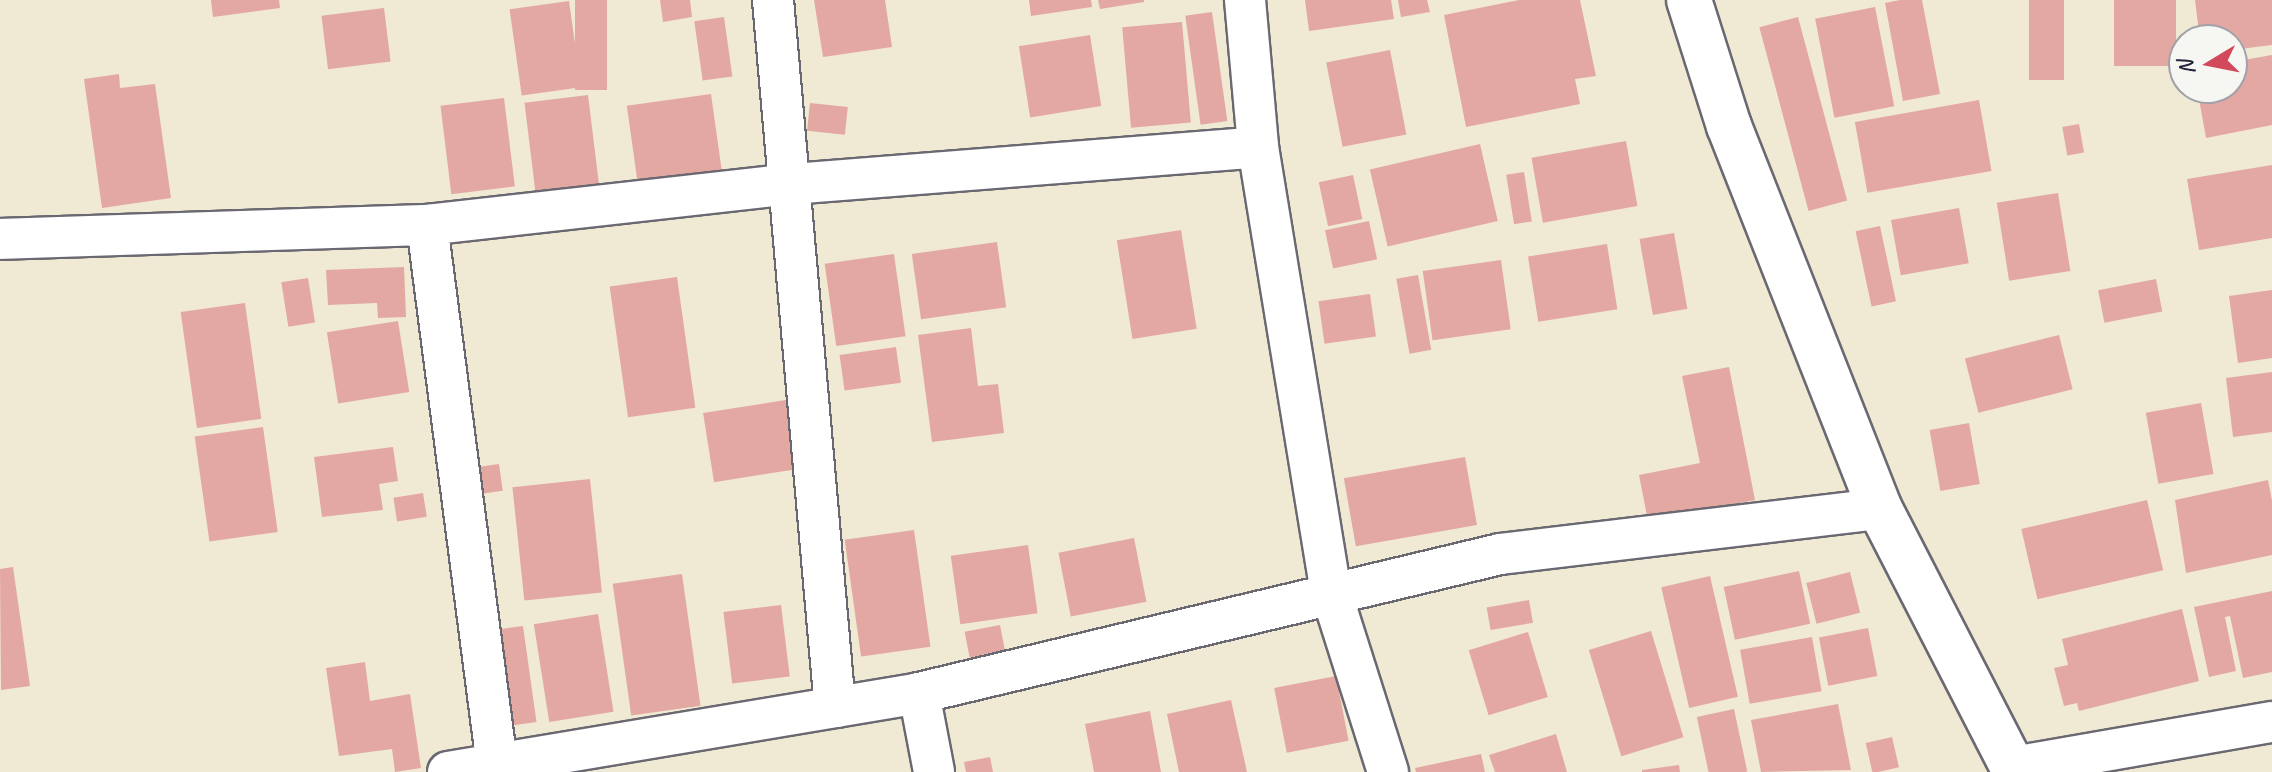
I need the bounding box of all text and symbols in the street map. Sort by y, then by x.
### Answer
north arrow [2168,24,2248,104]
text: N [2171,59,2201,77]

